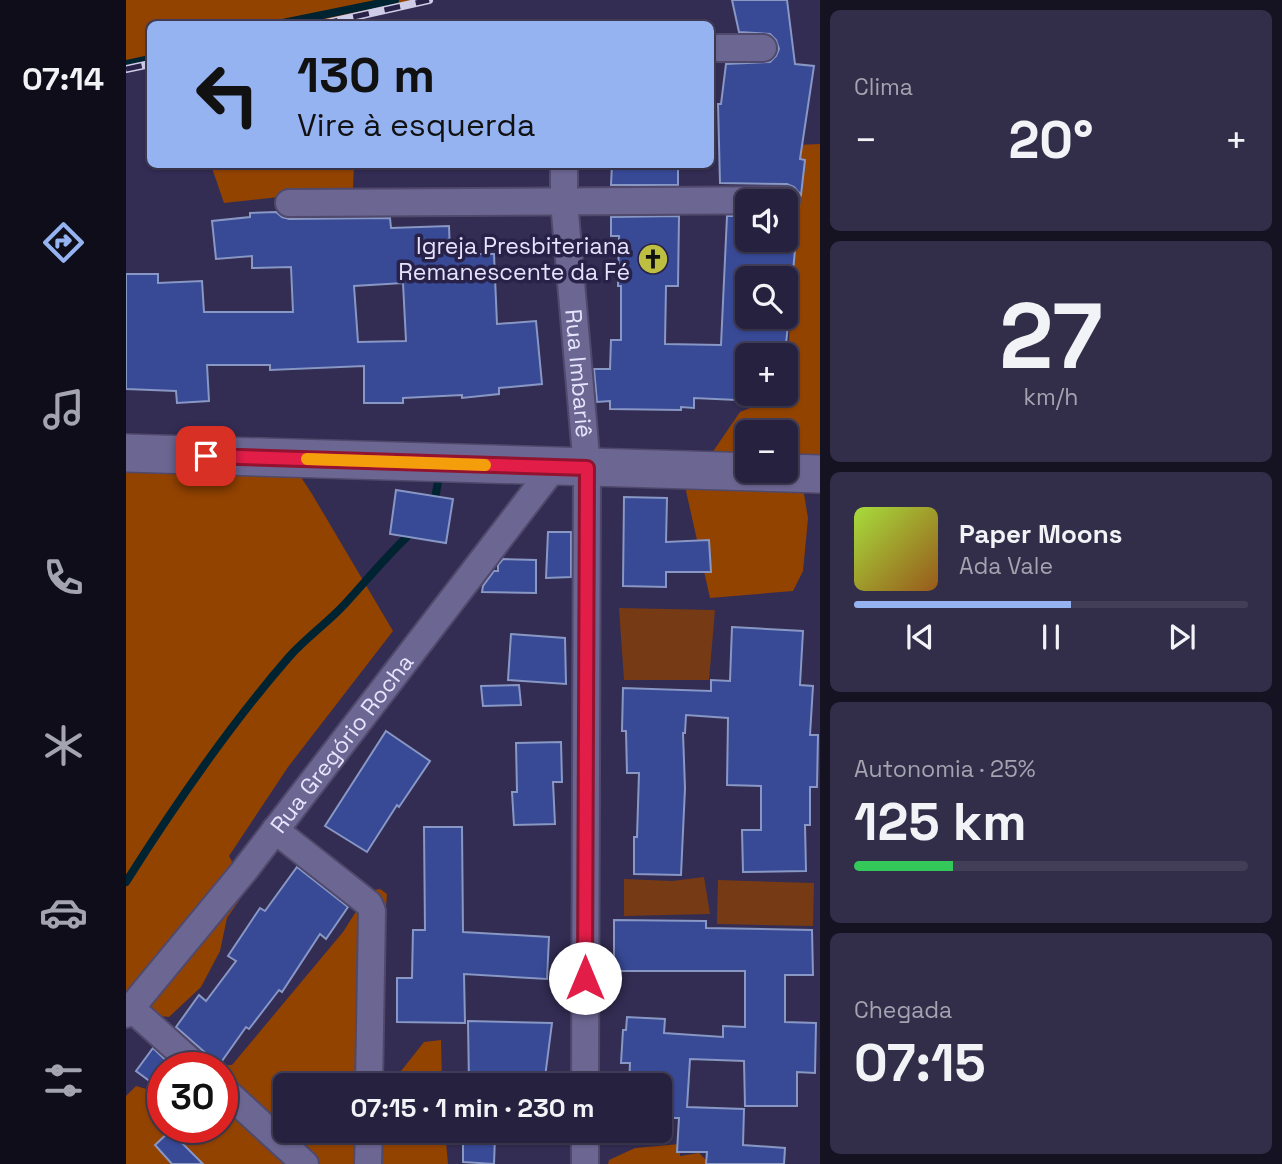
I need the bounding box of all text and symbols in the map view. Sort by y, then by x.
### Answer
text: 130 m [297,44,435,106]
icon: left [182,49,273,140]
text: 07:14 [22,59,104,99]
text: Clima [854,72,913,102]
text: Vire à esquerda [297,105,535,145]
text: 20° [1008,107,1094,173]
text: − [854,116,878,164]
text: + [1224,116,1248,164]
map controls [735,189,798,483]
button: sound [735,189,798,252]
icon: directions [39,218,88,267]
place label: Igreja Presbiteriana Remanescente da Fé [398,231,630,287]
church icon: Igreja Presbiteriana Remanescente da Fé [636,242,670,276]
button: search [735,266,798,329]
text: 27 [999,278,1103,395]
street label: Rua Imbariê [558,308,599,439]
button: + [735,343,798,406]
text: km/h [1024,382,1078,412]
icon: music [39,385,88,434]
button: − [735,420,798,483]
pin [176,426,236,486]
icon: arrive [187,437,225,475]
text: Paper Moons [959,517,1122,551]
text: Ada Vale [959,551,1053,581]
icon: phone [39,553,88,602]
icon: previous [901,618,939,656]
icon: pause [1032,618,1070,656]
icon: next [1163,618,1201,656]
street label: Rua Gregório Rocha [263,648,420,839]
icon: climate [39,721,88,770]
text: Autonomia · 25% [854,754,1035,784]
text: 125 km [854,789,1027,855]
icon: car [39,888,88,937]
position arrow [548,941,622,1015]
text: Chegada [854,995,952,1025]
text: 07:15 [854,1030,986,1096]
speed limit sign: 30 [147,1052,238,1143]
icon: filters [39,1056,88,1105]
text: 07:15 · 1 min · 230 m [351,1091,594,1125]

